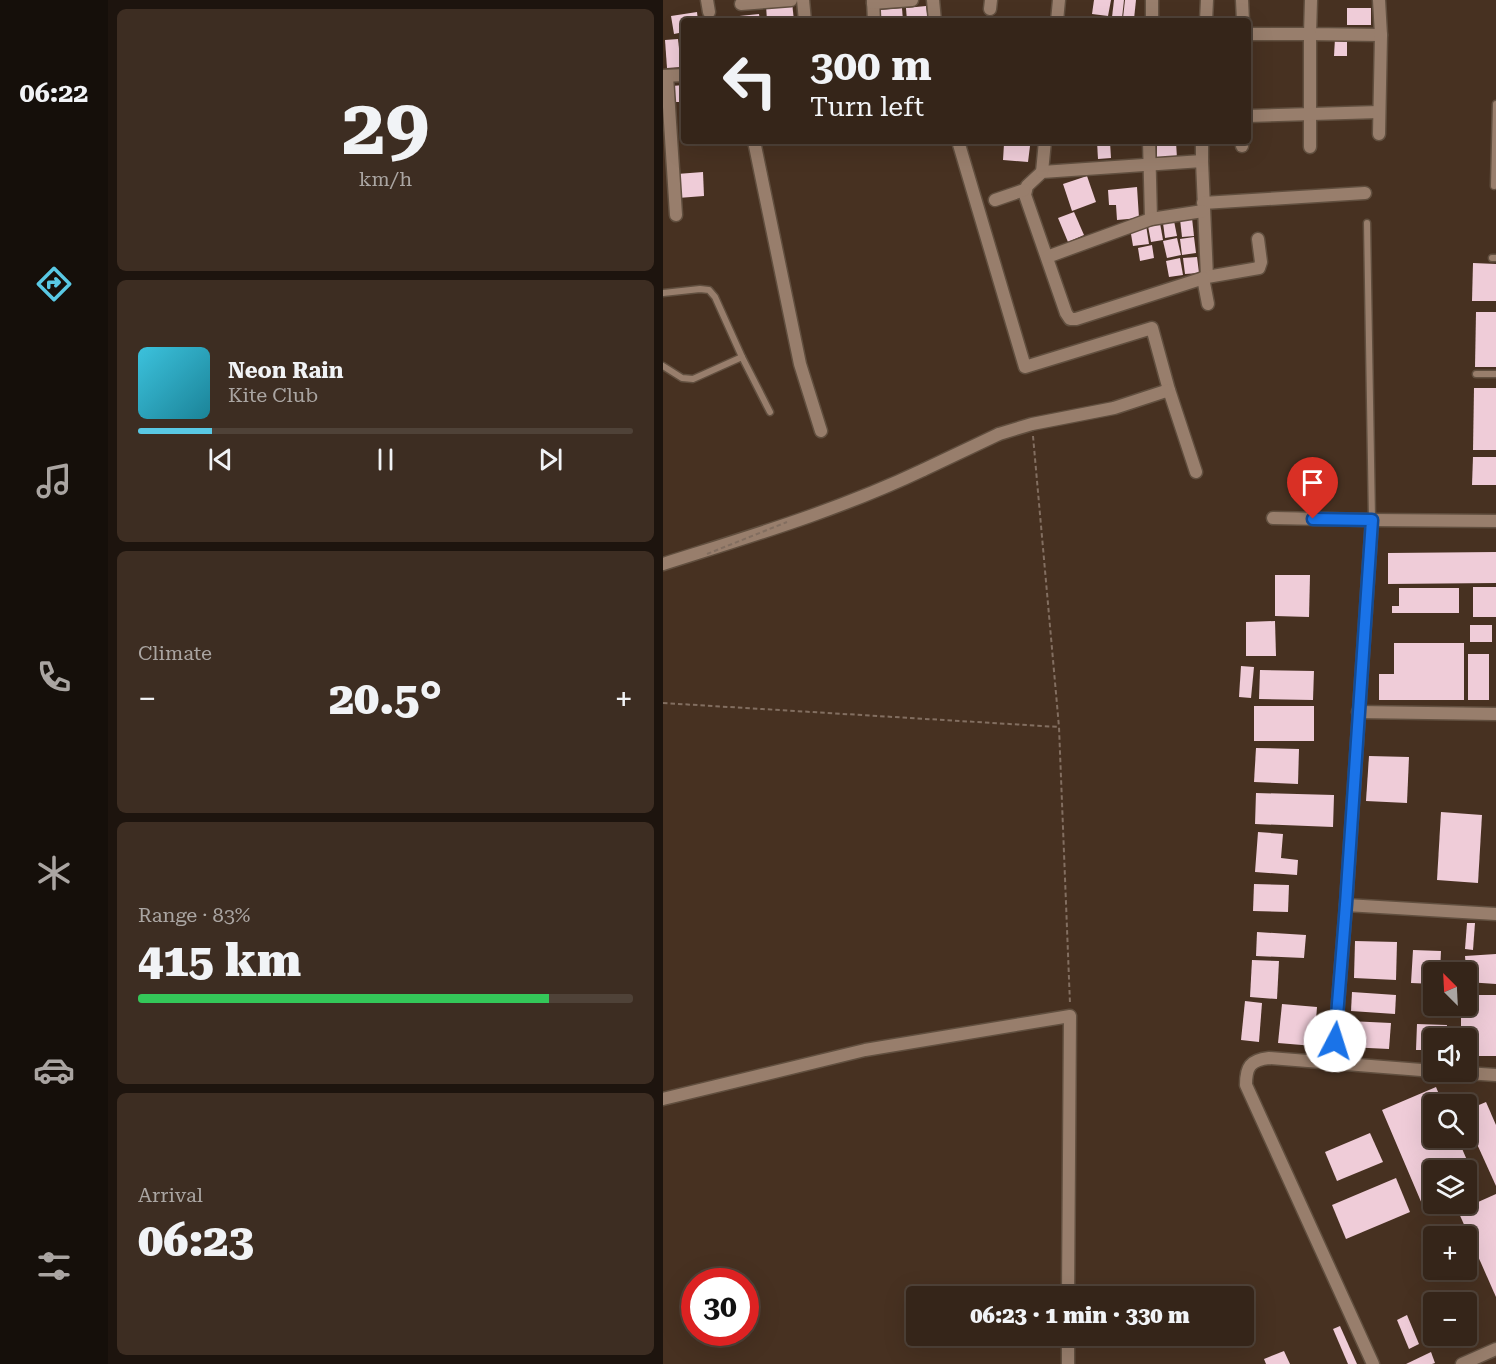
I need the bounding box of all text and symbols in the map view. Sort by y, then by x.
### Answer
text: 300 m [810,41,932,90]
icon: left [711,42,789,120]
text: 06:22 [20,77,88,109]
text: 29 [342,82,429,173]
text: Turn left [810,91,924,123]
text: km/h [359,167,412,191]
icon: directions [33,263,75,305]
text: Neon Rain [228,358,343,383]
text: Kite Club [228,383,318,407]
icon: previous [204,443,237,476]
icon: pause [369,443,402,476]
icon: next [534,443,567,476]
pin [1287,457,1338,519]
icon: music [33,460,75,502]
icon: arrive [1296,466,1329,499]
text: Climate [138,641,212,665]
icon: phone [33,656,75,698]
text: 20.5° [329,672,442,725]
text: − [138,679,156,718]
text: + [615,679,633,718]
icon: climate [33,852,75,894]
text: Range · 83% [138,903,250,927]
text: 415 km [138,934,301,987]
north arrow [1423,962,1477,1016]
map controls [1423,962,1477,1346]
position arrow [1303,1009,1367,1073]
button: sound [1423,1028,1477,1082]
icon: car [33,1049,75,1091]
button: search [1423,1094,1477,1148]
button: layers [1423,1160,1477,1214]
text: Arrival [138,1183,203,1207]
text: 06:23 [138,1214,254,1267]
button: + [1423,1226,1477,1280]
icon: filters [33,1245,75,1287]
speed limit sign: 30 [681,1268,759,1346]
button: − [1423,1292,1477,1346]
text: 06:23 · 1 min · 330 m [970,1303,1190,1328]

